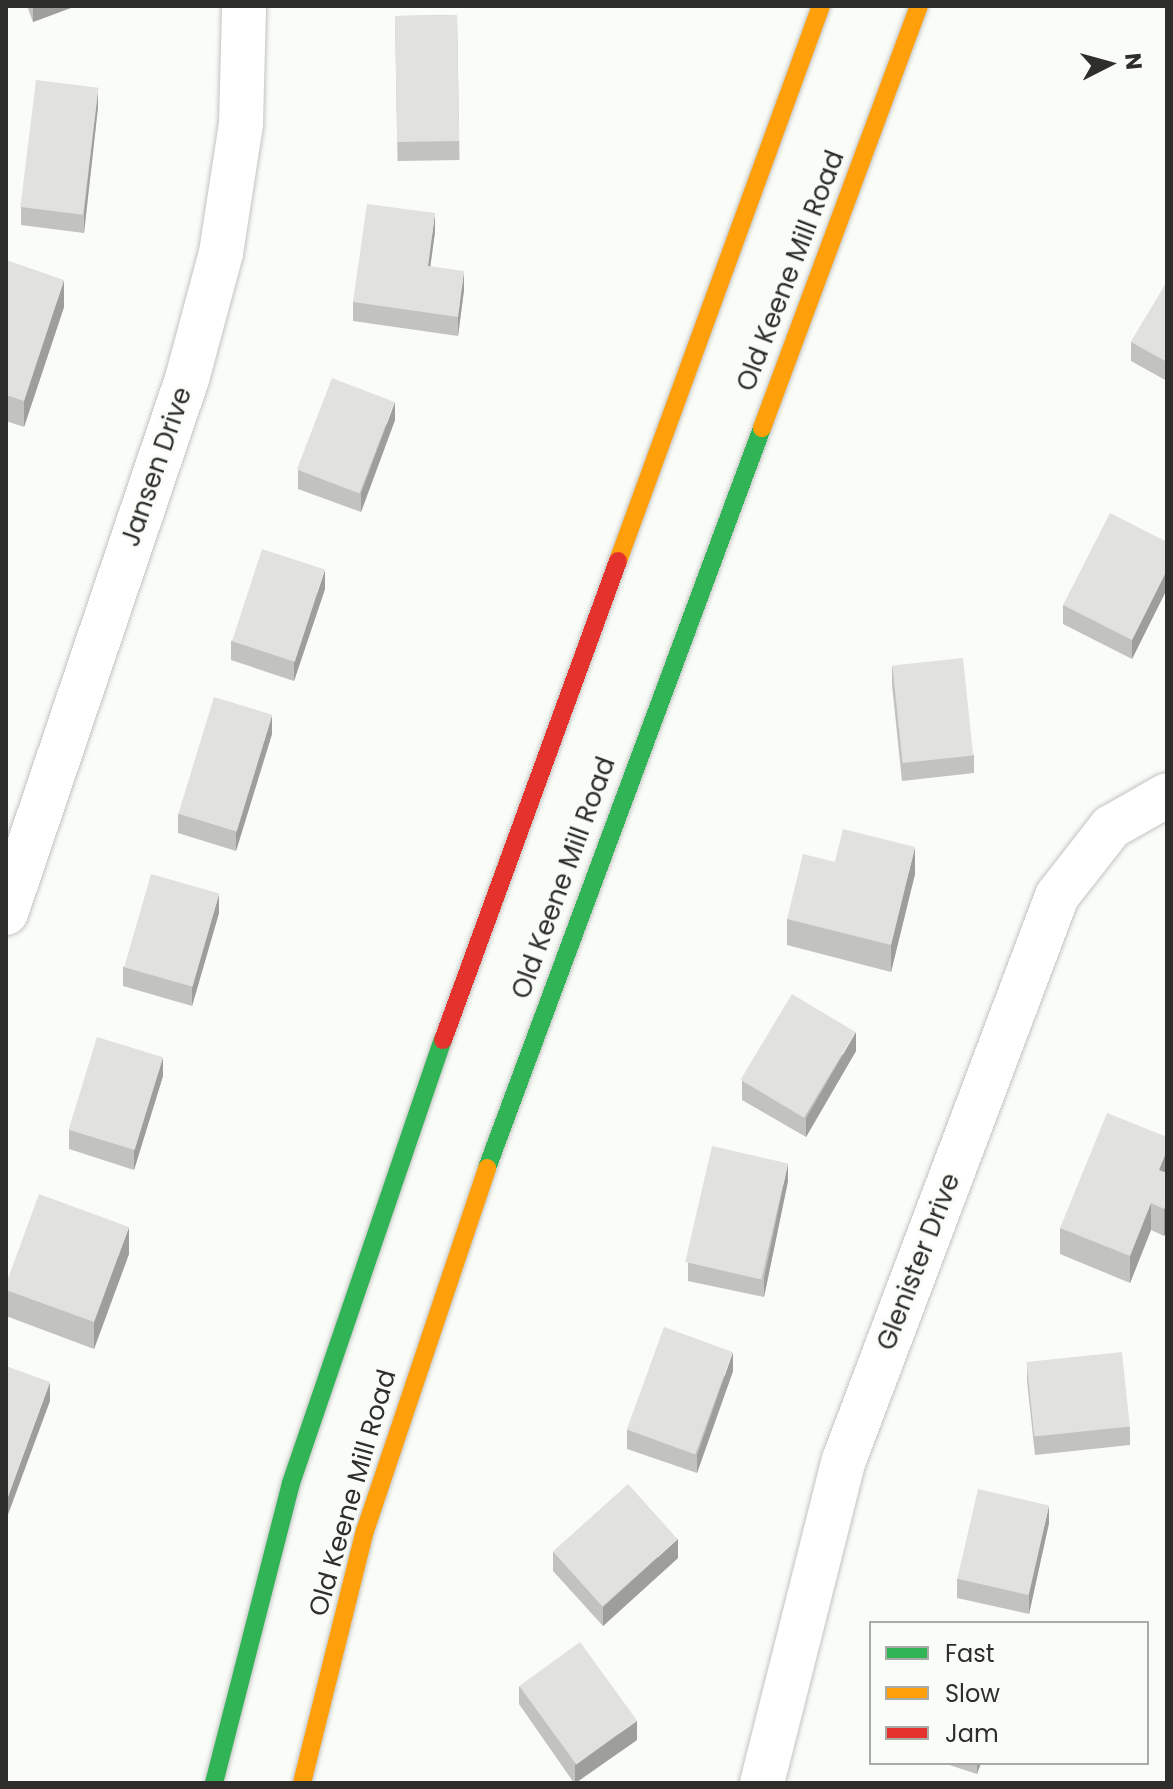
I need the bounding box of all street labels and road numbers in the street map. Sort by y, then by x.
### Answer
street label: Old Keene Mill Road [731,146,851,396]
street label: Jansen Drive [115,383,199,551]
street label: Old Keene Mill Road [506,753,622,1003]
street label: Glenister Drive [871,1169,967,1355]
street label: Old Keene Mill Road [303,1366,403,1620]

